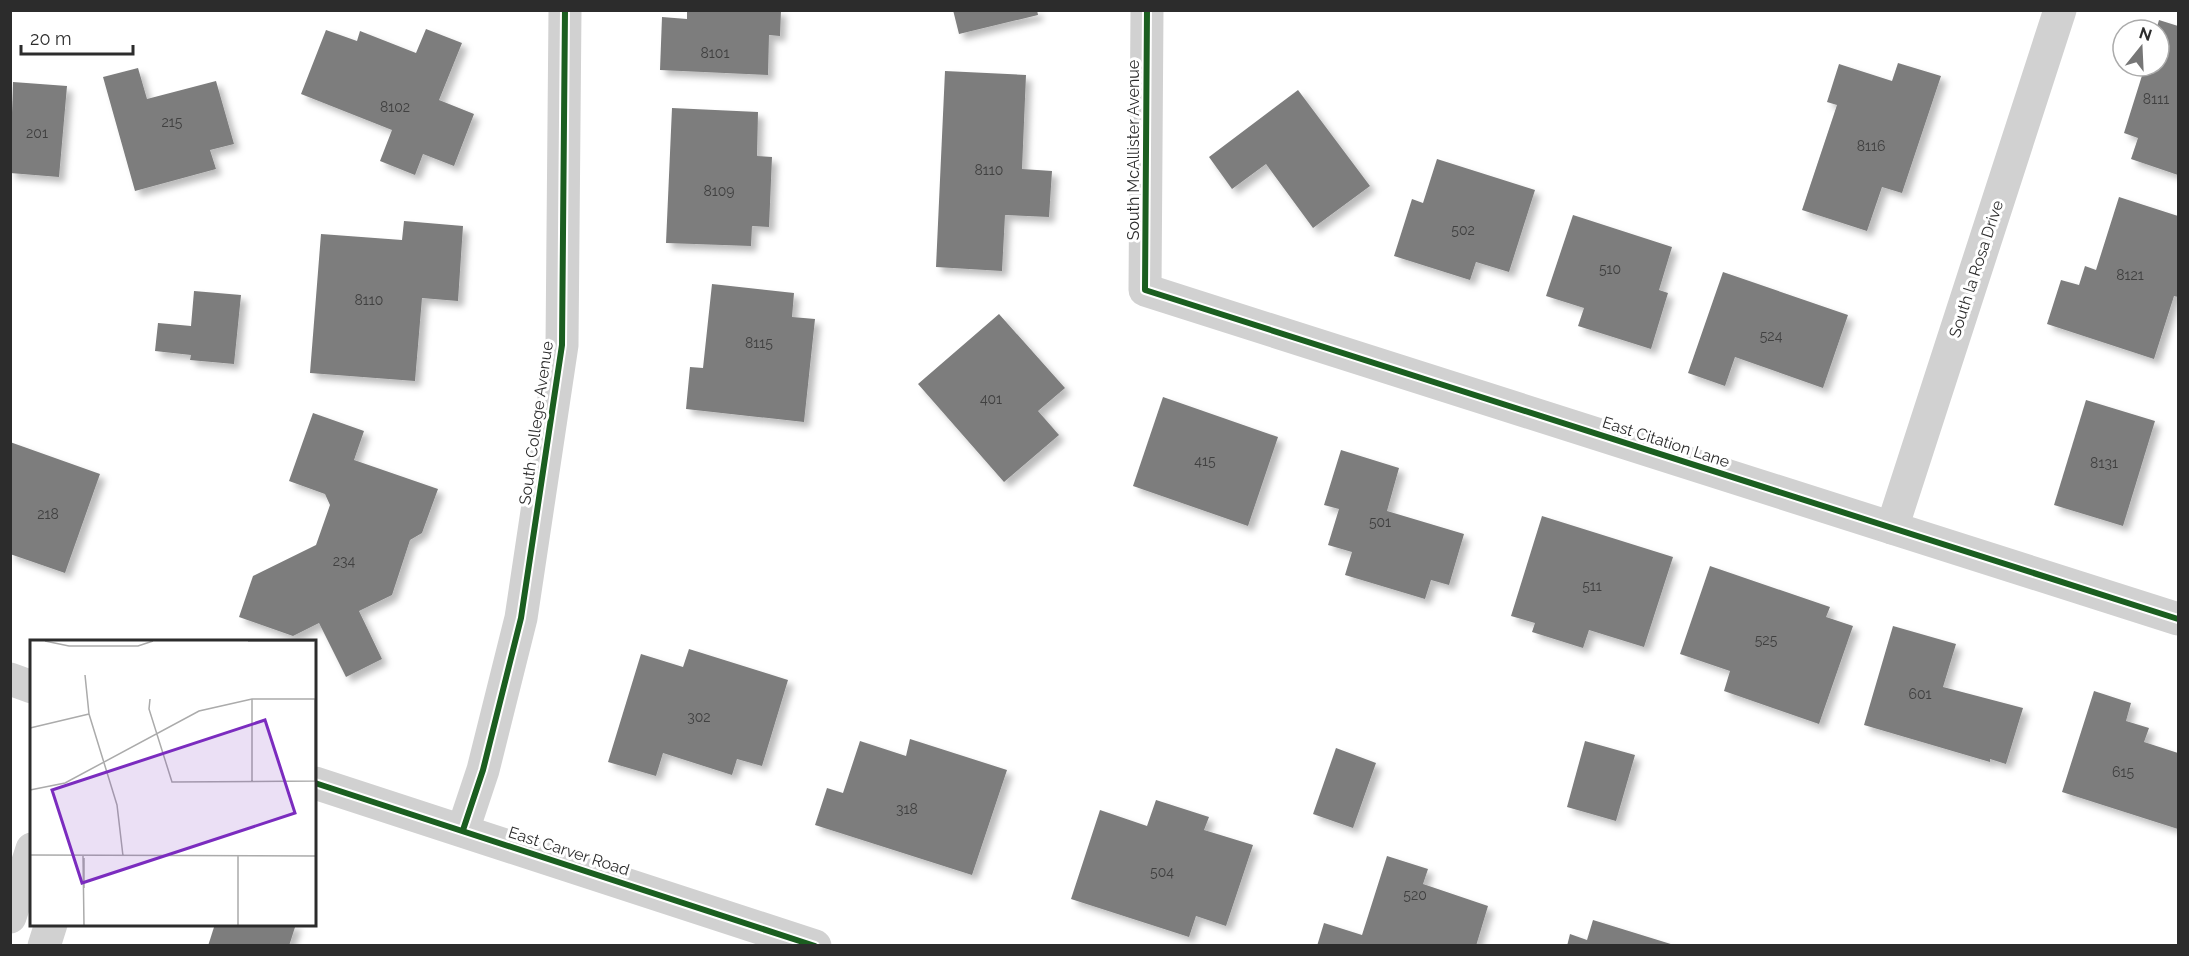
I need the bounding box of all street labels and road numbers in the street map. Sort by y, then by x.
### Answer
street label: South McAllister Avenue [1124,60,1143,240]
street label: South la Rosa Drive [1945,198,2007,340]
street label: South College Avenue [515,340,557,506]
street label: East Citation Lane [1600,412,1732,472]
street label: East Carver Road [506,822,632,880]

